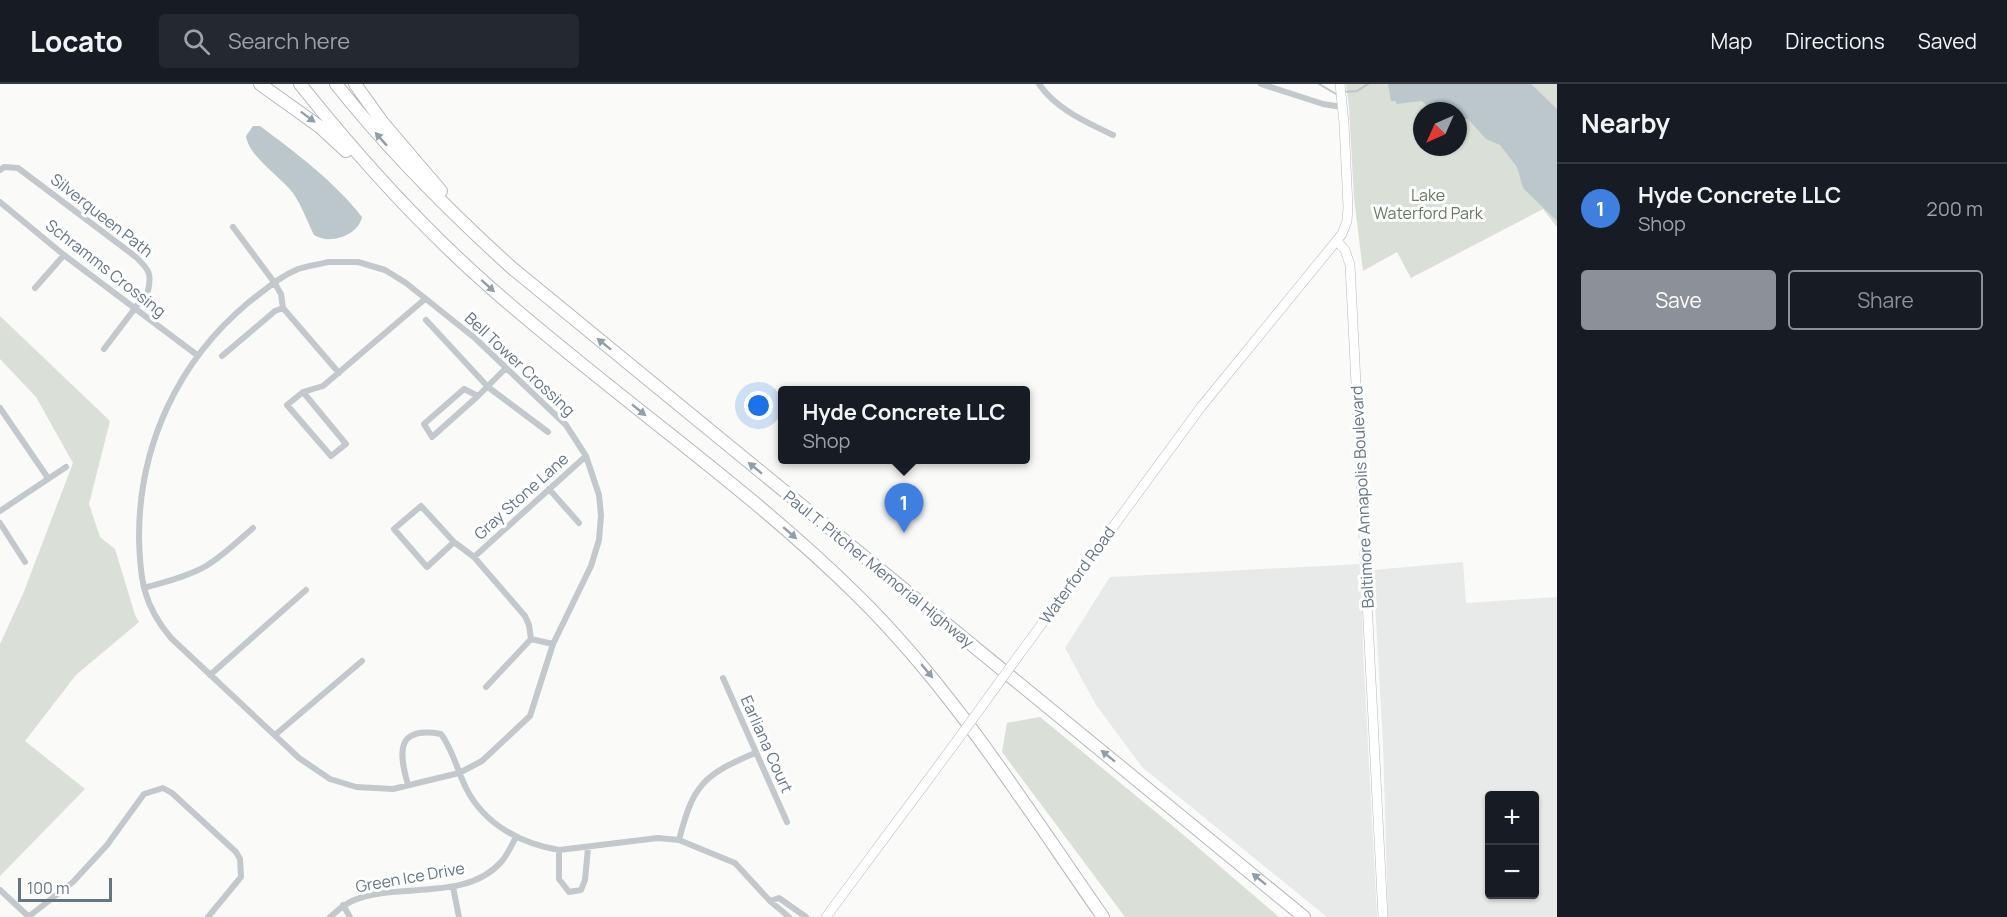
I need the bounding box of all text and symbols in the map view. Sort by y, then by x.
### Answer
search box [159,14,579,68]
text: Locato [30,22,123,60]
icon: search [180,25,213,58]
text: Search here [228,26,350,56]
text: Map [1711,27,1752,55]
text: Directions [1785,27,1885,55]
text: Saved [1918,27,1977,55]
north arrow [1413,102,1467,156]
text: Nearby [1581,105,1670,141]
one-way arrow [300,111,315,123]
one-way arrow [375,131,388,147]
street label: Silverqueen Path [46,168,158,262]
text: Hyde Concrete LLC [1638,180,1841,210]
park label: Lake Waterford Park [1373,184,1484,224]
text: 1 [1596,195,1605,222]
text: 200 m [1926,195,1983,222]
text: Shop [1638,210,1686,237]
street label: Schramms Crossing [41,214,171,322]
button: Save [1581,270,1776,330]
button: Share [1788,270,1983,330]
one-way arrow [481,279,496,293]
street label: Bell Tower Crossing [460,307,580,421]
one-way arrow [596,338,612,351]
street label: Baltimore Annapolis Boulevard [1345,385,1379,609]
popup [778,386,1030,464]
your location [744,391,773,420]
text: Hyde Concrete LLC [802,397,1006,427]
one-way arrow [631,403,647,416]
text: Shop [802,427,850,454]
street label: Gray Stone Lane [469,448,573,544]
one-way arrow [747,461,763,474]
pin: 1 [884,484,924,533]
street label: Paul T. Pitcher Memorial Highway [779,485,979,653]
street label: Waterford Road [1034,522,1120,628]
one-way arrow [782,526,797,539]
one-way arrow [920,663,933,678]
street label: Earliana Court [736,692,798,796]
one-way arrow [1101,750,1116,763]
map controls [1485,791,1539,899]
button: + [1485,791,1539,845]
button: − [1485,845,1539,899]
street label: Green Ice Drive [354,857,466,897]
one-way arrow [1251,873,1267,886]
scale bar [18,875,112,902]
text: 100 m [27,877,70,899]

